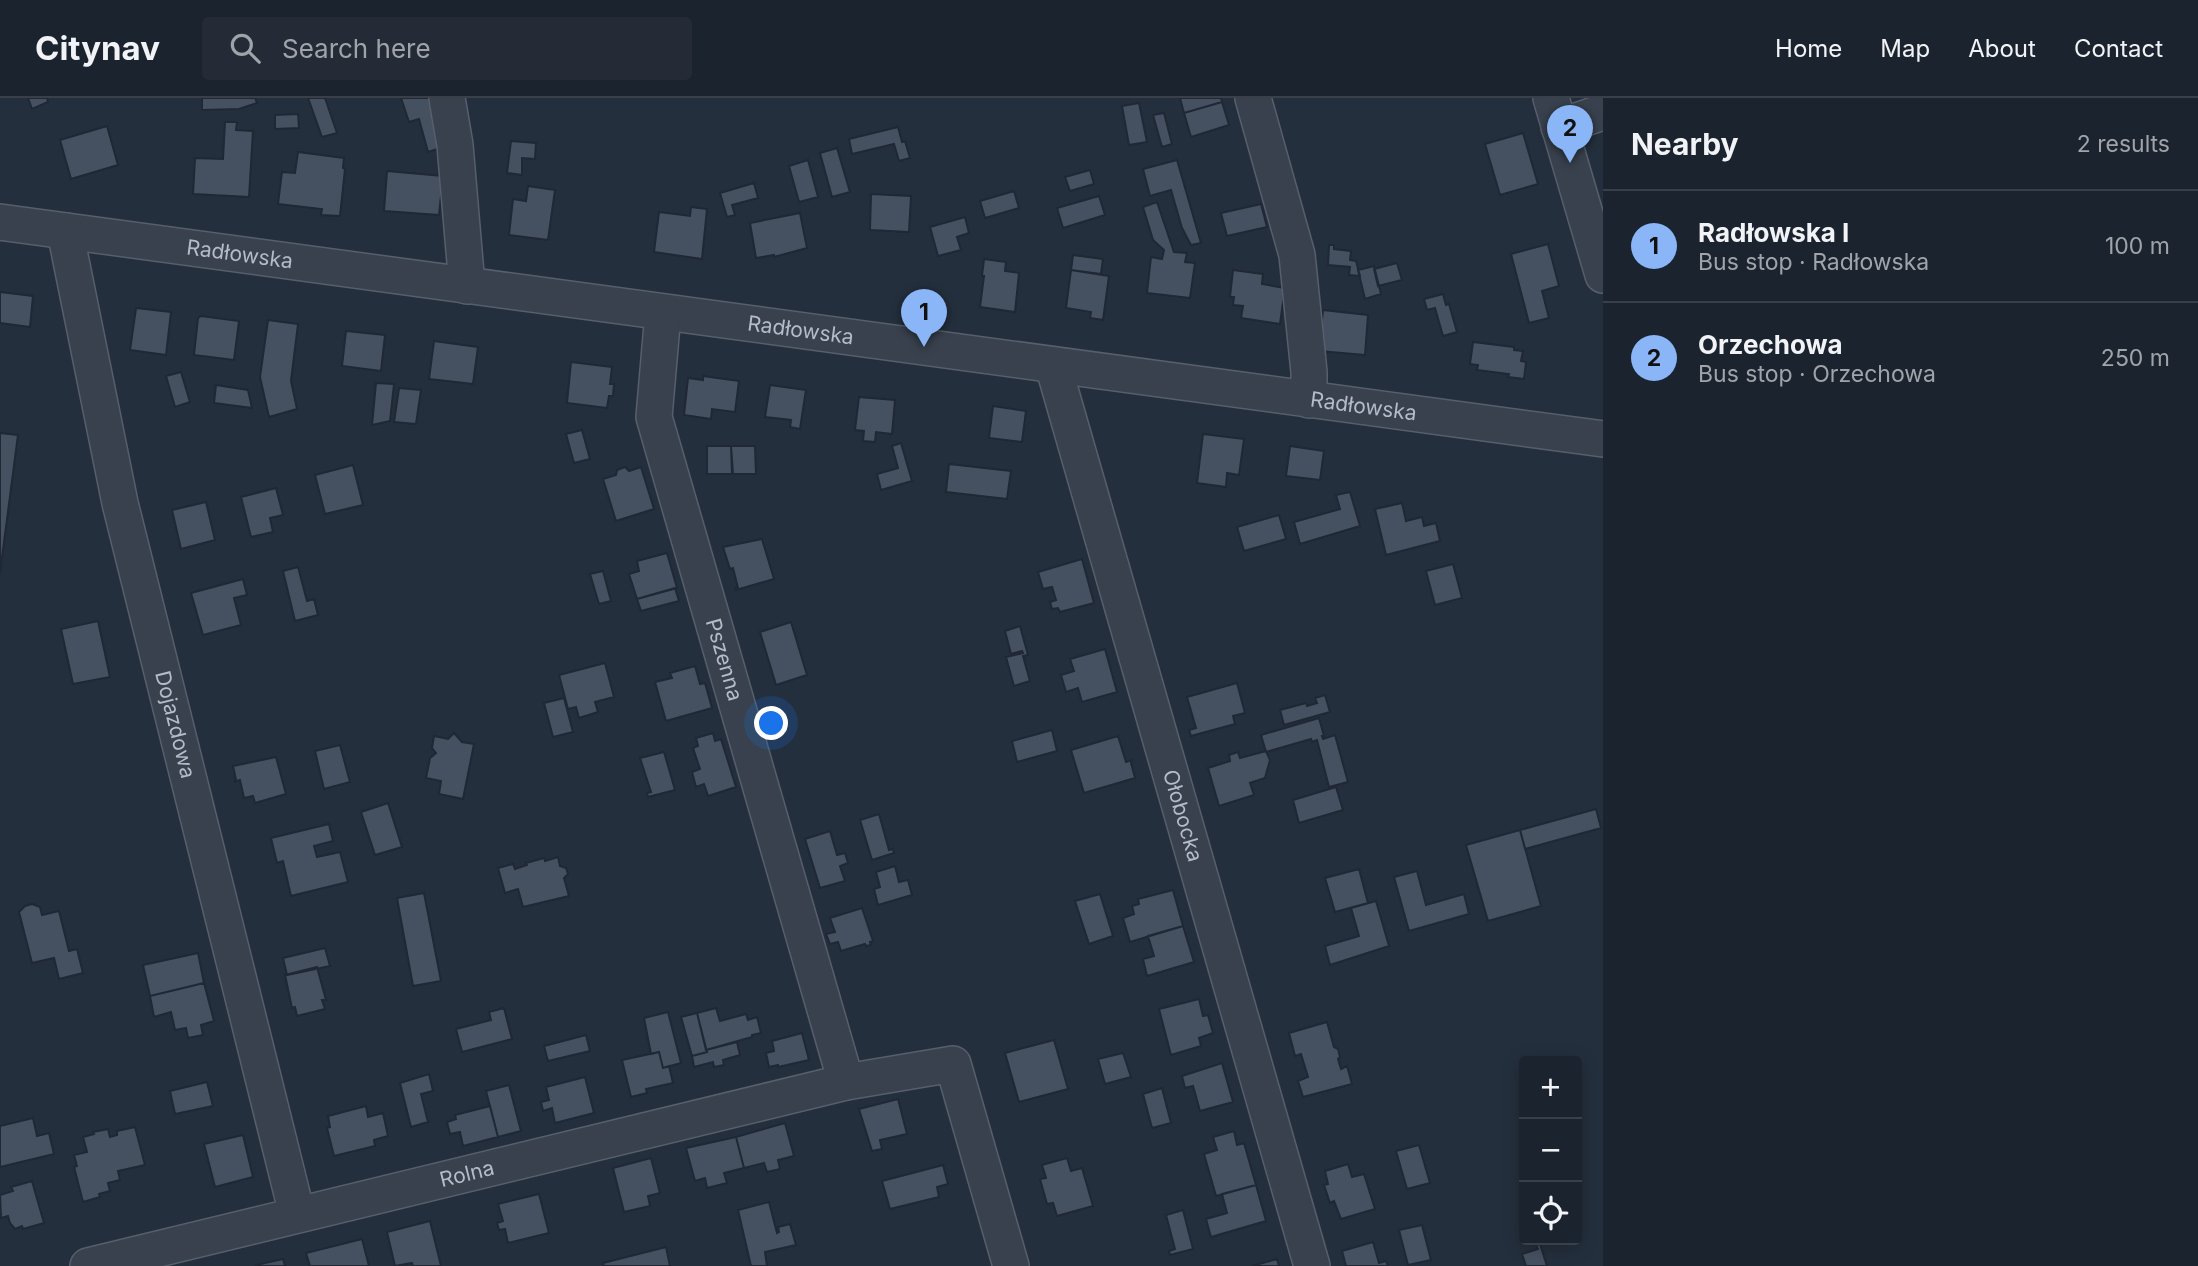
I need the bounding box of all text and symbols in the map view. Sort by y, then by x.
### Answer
search box [202,17,692,80]
text: Citynav [35,28,160,68]
icon: search [226,29,264,67]
text: Search here [282,33,431,64]
text: Home [1775,34,1842,63]
text: Map [1880,34,1930,63]
text: About [1968,34,2036,63]
text: Contact [2074,34,2163,63]
pin: 2 [1547,105,1593,163]
text: Nearby [1631,126,1739,162]
text: 2 results [2077,130,2170,158]
text: Radłowska I [1698,217,1849,248]
text: 1 [1649,232,1659,260]
text: 100 m [2105,232,2170,260]
street label: Radłowska [185,234,295,274]
text: Bus stop · Radłowska [1698,248,1929,276]
pin: 1 [901,289,947,347]
street label: Radłowska [746,310,855,349]
text: Orzechowa [1698,329,1843,360]
text: 2 [1647,344,1661,372]
text: 250 m [2101,344,2170,372]
text: Bus stop · Orzechowa [1698,360,1936,388]
street label: Radłowska [1309,387,1418,426]
street label: Pszenna [701,615,748,704]
street label: Dojazdowa [150,668,201,781]
your location [754,706,788,740]
street label: Ołobocka [1158,767,1208,864]
map controls [1519,1056,1582,1245]
button: + [1519,1056,1582,1119]
button: − [1519,1119,1582,1182]
street label: Rolna [437,1155,497,1192]
button: locate [1519,1182,1582,1245]

